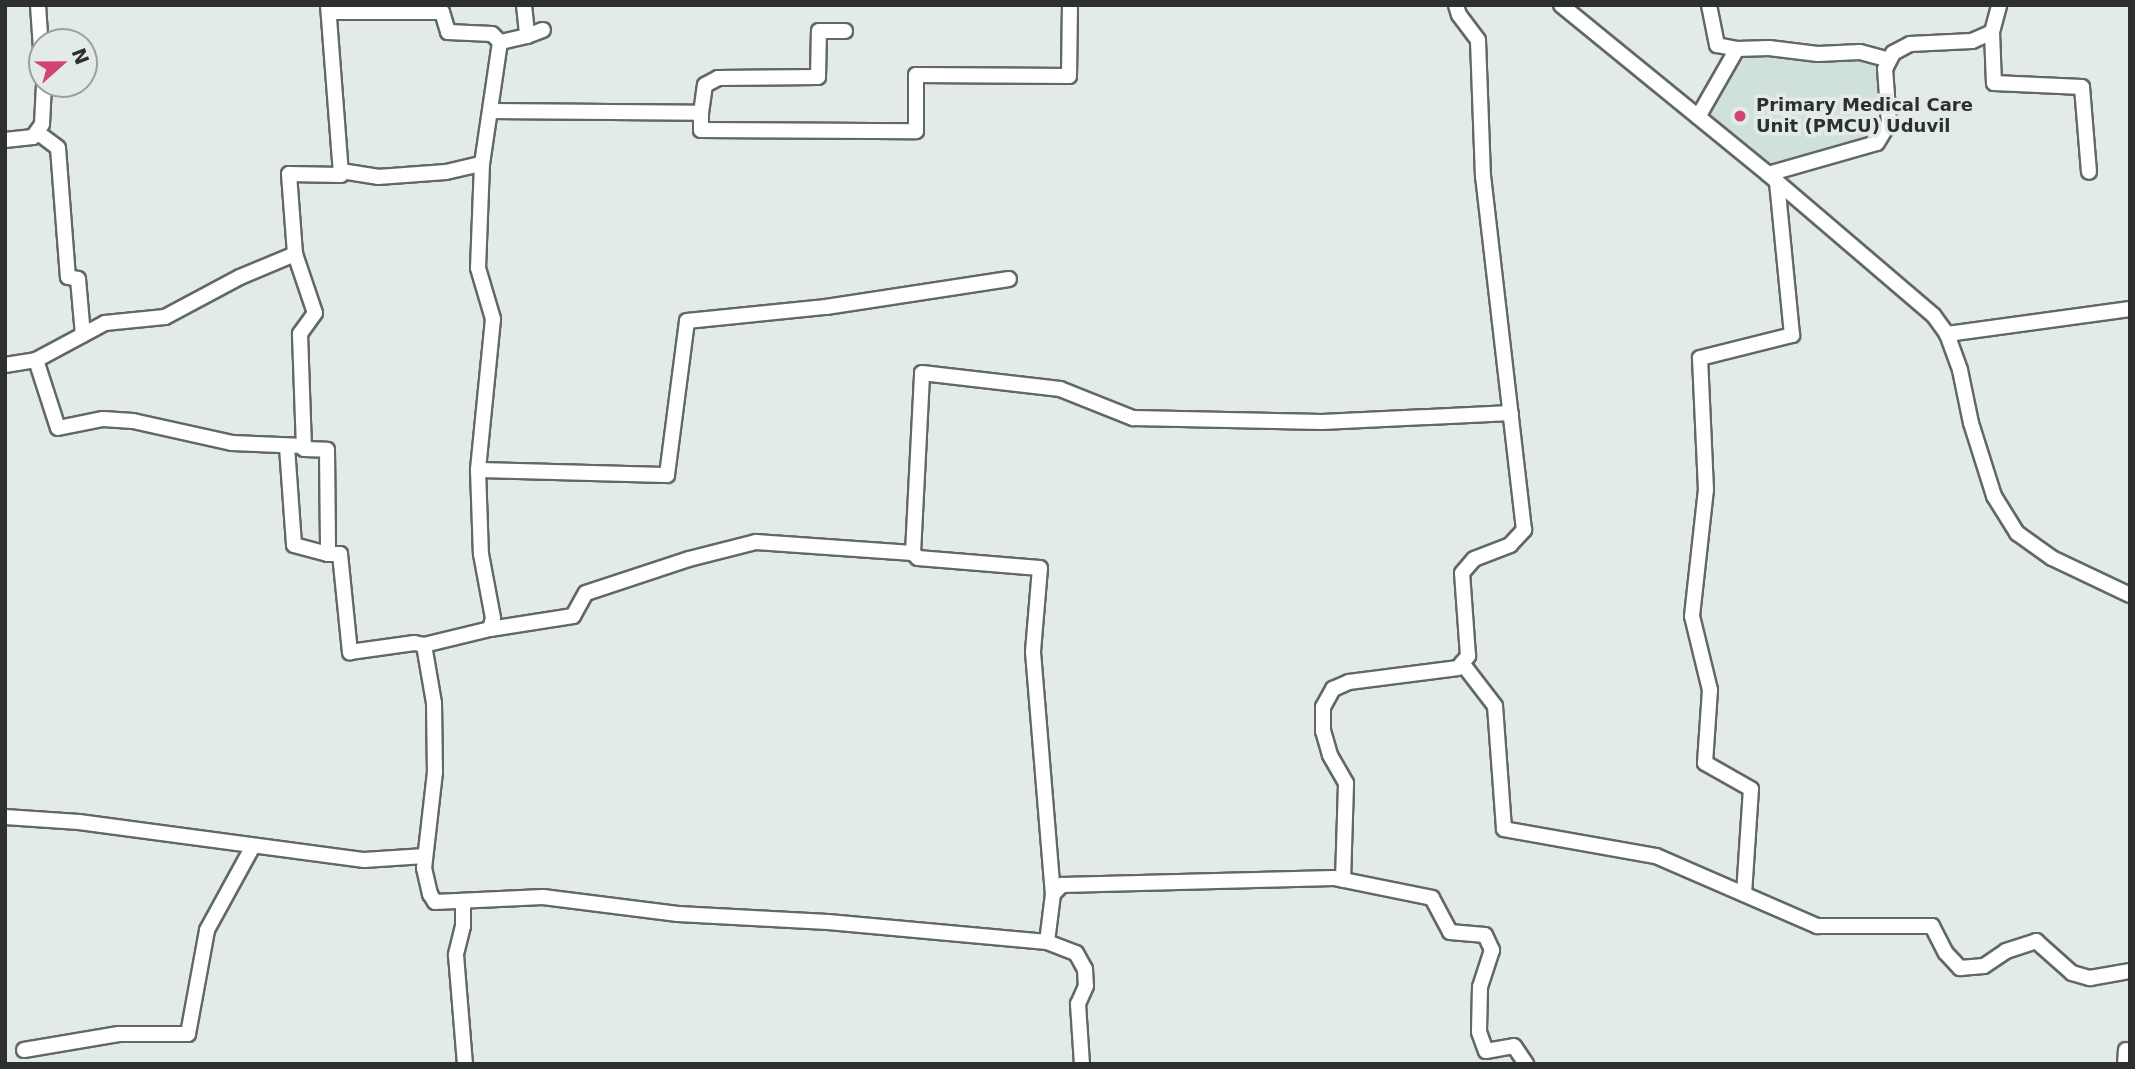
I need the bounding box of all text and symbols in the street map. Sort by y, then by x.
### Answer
north arrow [28,28,98,98]
text: N [68,45,94,68]
place label: Primary Medical Care Unit (PMCU) Uduvil [1756,95,1973,138]
marker: Primary Medical Care Unit (PMCU) Uduvil [1730,106,1750,126]

